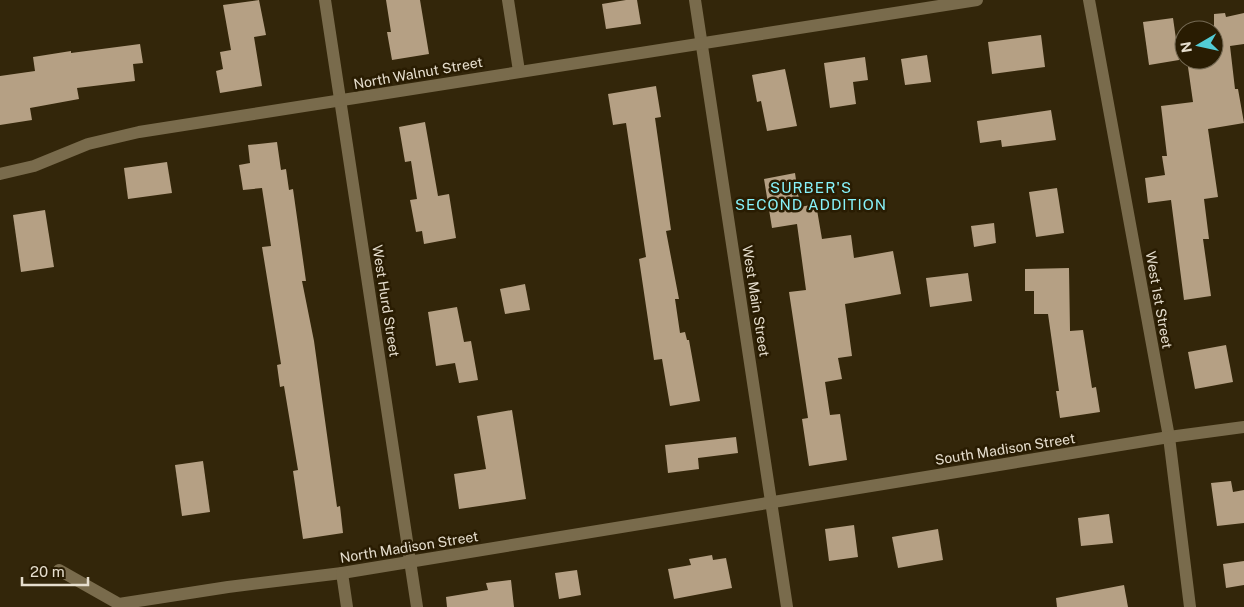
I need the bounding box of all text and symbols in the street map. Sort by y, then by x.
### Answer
north arrow [1174,20,1224,70]
text: N [1177,40,1195,54]
street label: North Walnut Street [352,54,484,92]
district label: SURBER'S SECOND ADDITION [735,179,887,213]
street label: West Hurd Street [369,244,403,358]
street label: West Main Street [739,244,773,358]
street label: West 1st Street [1143,250,1175,350]
street label: South Madison Street [934,430,1076,468]
street label: North Madison Street [339,528,479,566]
scale bar [22,554,89,586]
text: 20 m [30,563,65,580]

